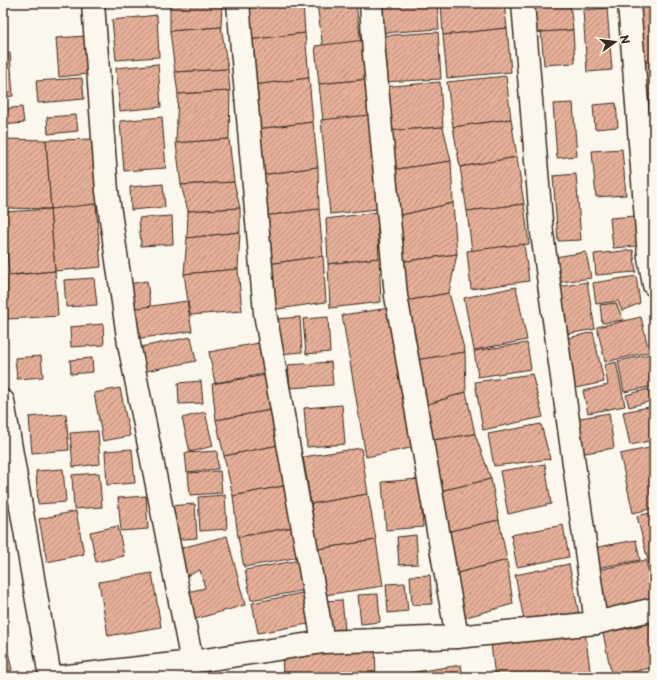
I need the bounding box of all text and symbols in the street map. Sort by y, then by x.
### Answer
north arrow [595,22,635,62]
text: N [616,33,635,46]

